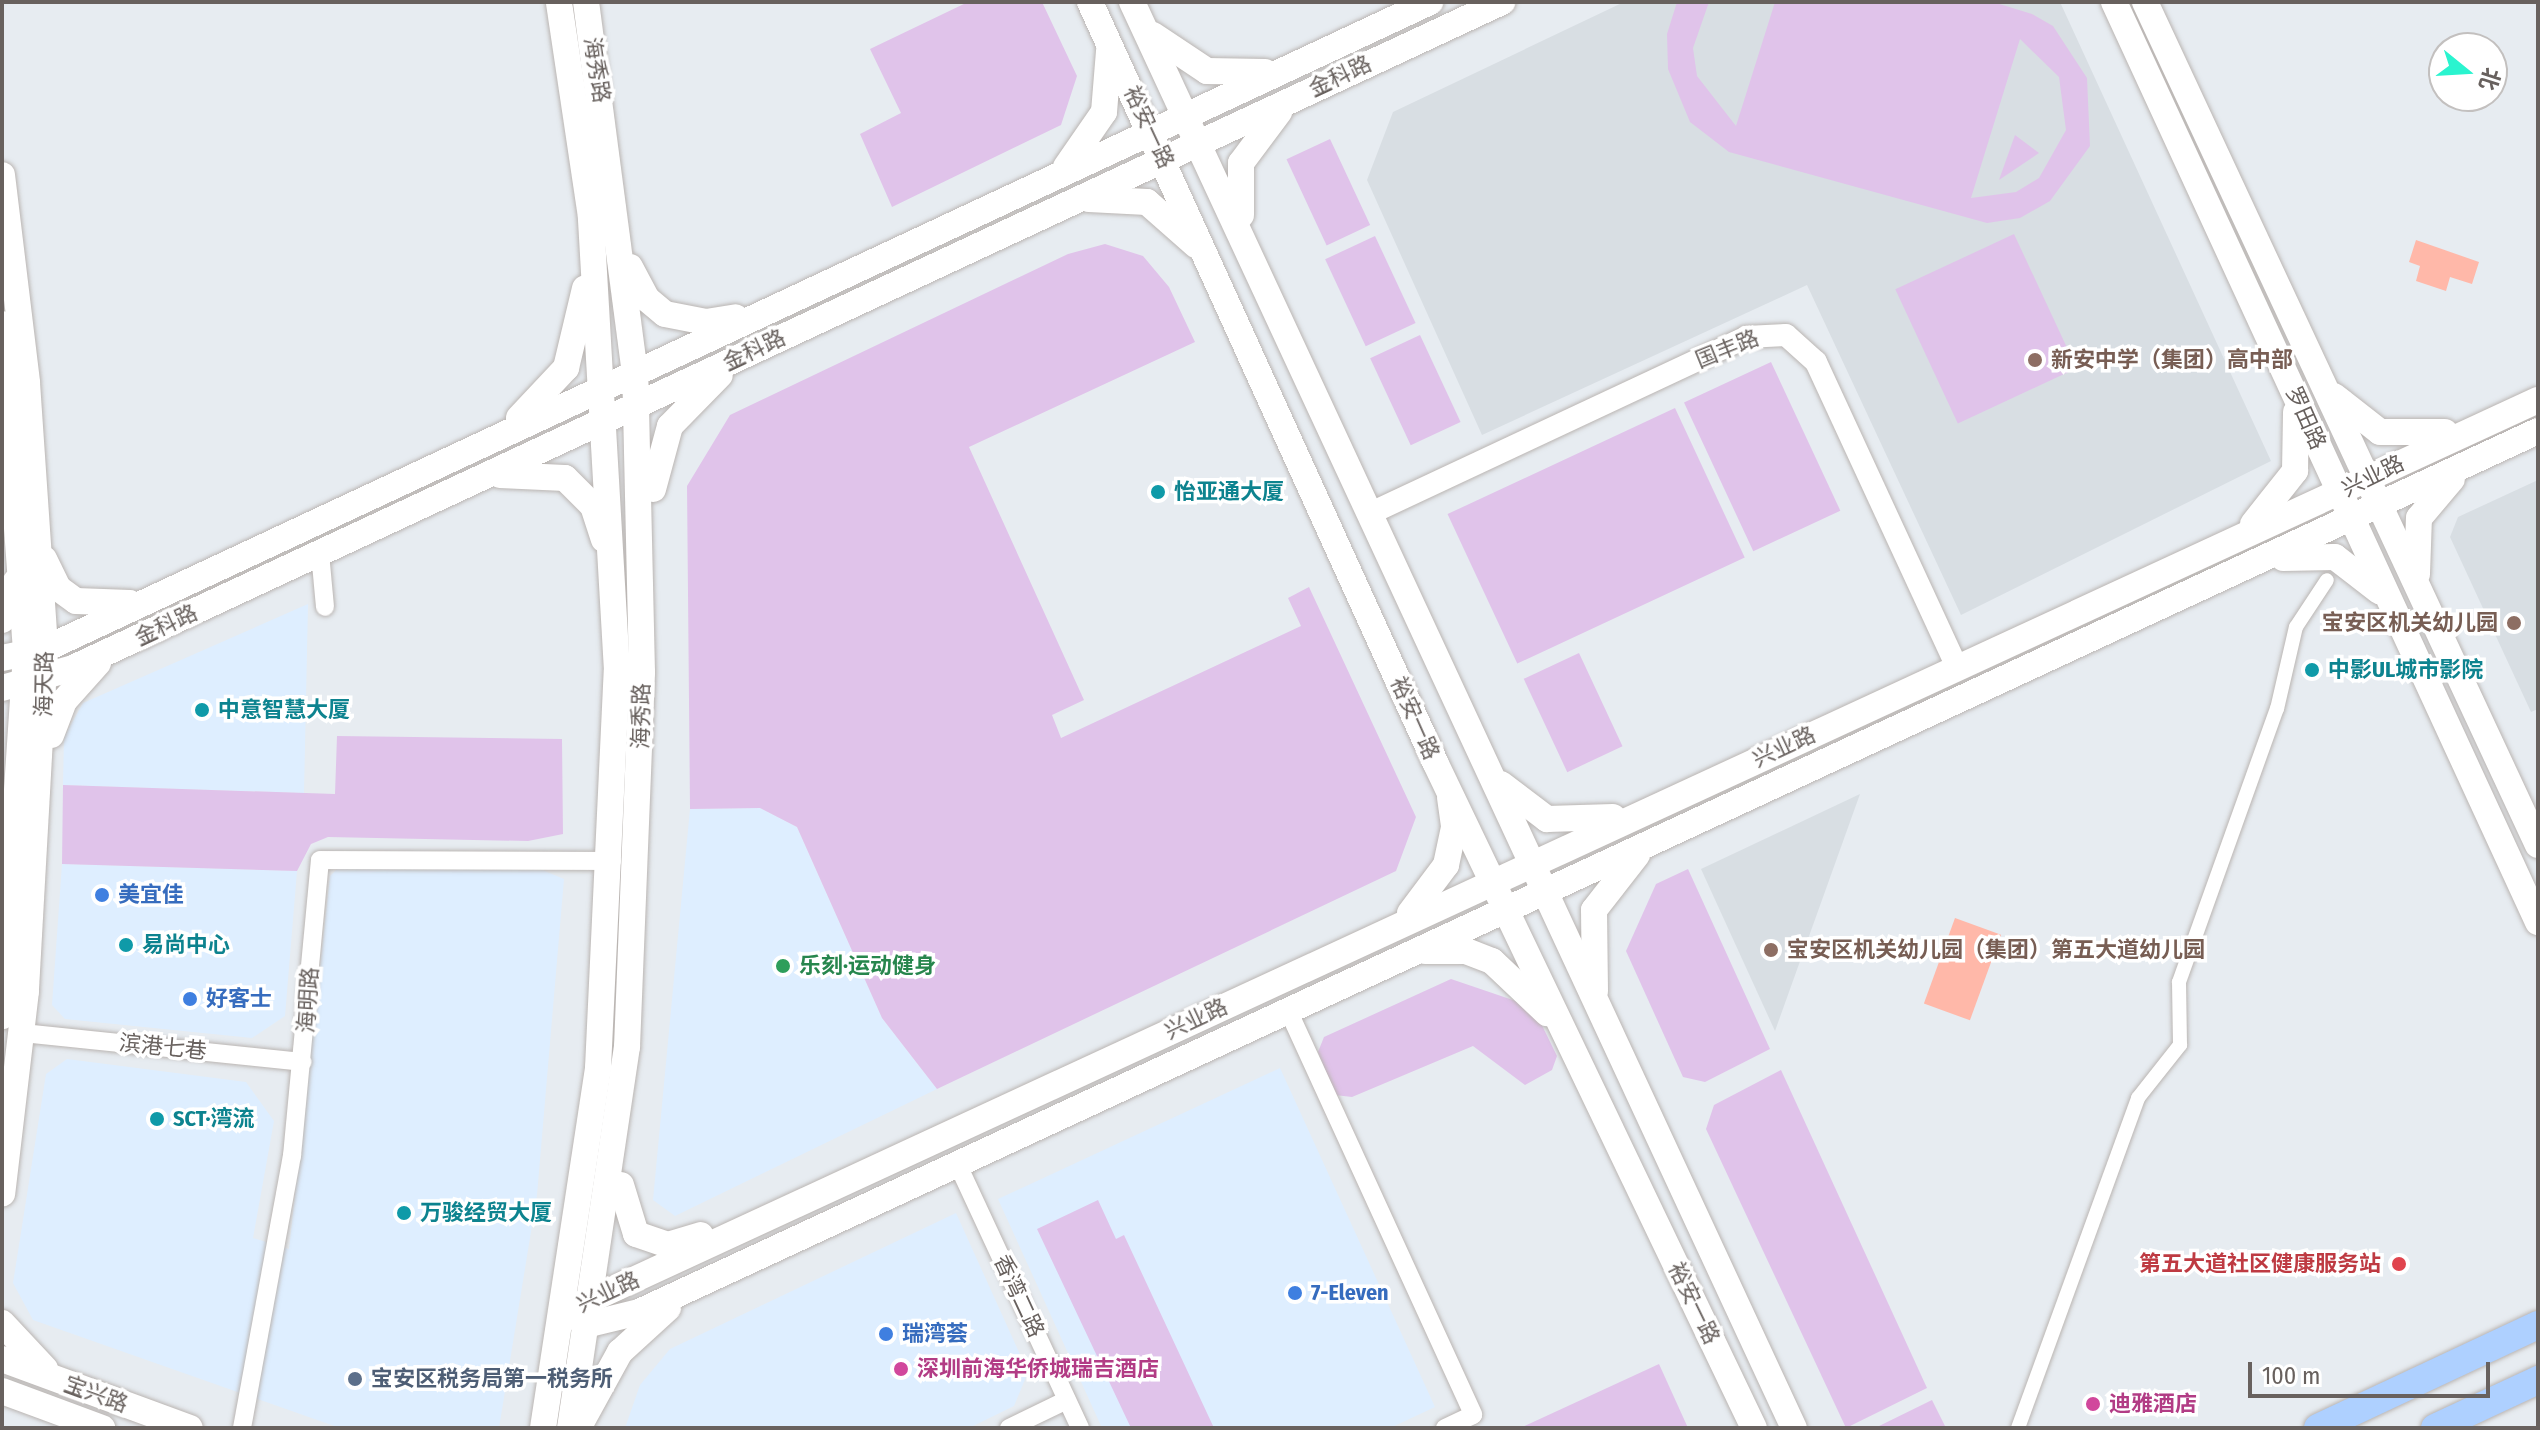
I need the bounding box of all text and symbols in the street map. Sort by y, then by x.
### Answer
north arrow [2428,32,2508,112]
street label: 海秀路 [579,35,615,105]
street label: 金科路 [1305,50,1375,102]
text: 北 [2473,64,2506,94]
street label: 裕安一路 [1118,82,1180,172]
street label: 金科路 [719,324,789,376]
street label: 国丰路 [1691,324,1763,374]
place label: 新安中学（集团）高中部 [2051,347,2293,373]
marker: 新安中学（集团）高中部 [2026,351,2044,369]
street label: 罗田路 [2281,382,2331,454]
street label: 兴业路 [2338,450,2408,502]
place label: 怡亚通大厦 [1174,479,1284,505]
marker: 怡亚通大厦 [1149,483,1167,501]
street label: 金科路 [131,599,201,651]
place label: 宝安区机关幼儿园 [2322,610,2498,636]
marker: 宝安区机关幼儿园 [2505,614,2523,632]
street label: 海天路 [30,651,58,717]
place label: 中影UL城市影院 [2328,657,2483,683]
marker: 中影UL城市影院 [2303,661,2321,679]
street label: 裕安一路 [1385,672,1445,764]
street label: 海秀路 [627,683,655,749]
place label: 中意智慧大厦 [218,697,350,723]
marker: 中意智慧大厦 [193,701,211,719]
street label: 兴业路 [1749,721,1819,773]
place label: 美宜佳 [118,882,184,908]
marker: 美宜佳 [93,886,111,904]
place label: 易尚中心 [142,932,230,958]
marker: 易尚中心 [117,936,135,954]
place label: 宝安区机关幼儿园（集团）第五大道幼儿园 [1787,937,2205,963]
marker: 宝安区机关幼儿园（集团）第五大道幼儿园 [1762,941,1780,959]
place label: 乐刻·运动健身 [799,953,936,979]
marker: 乐刻·运动健身 [774,957,792,975]
street label: 海明路 [293,966,323,1034]
place label: 好客士 [206,986,272,1012]
marker: 好客士 [181,990,199,1008]
street label: 兴业路 [1161,993,1231,1045]
street label: 滨港七巷 [118,1029,208,1065]
place label: SCT·湾流 [173,1106,254,1132]
marker: SCT·湾流 [148,1110,166,1128]
place label: 万骏经贸大厦 [420,1200,552,1226]
marker: 万骏经贸大厦 [395,1204,413,1222]
street label: 香湾二路 [988,1251,1050,1341]
place label: 第五大道社区健康服务站 [2139,1251,2381,1277]
marker: 第五大道社区健康服务站 [2388,1253,2410,1275]
street label: 裕安一路 [1663,1258,1725,1348]
street label: 兴业路 [573,1266,643,1318]
place label: 7-Eleven [1311,1280,1389,1306]
marker: 7-Eleven [1286,1284,1304,1302]
place label: 瑞湾荟 [902,1321,968,1347]
marker: 瑞湾荟 [877,1325,895,1343]
scale bar [2252,1346,2494,1396]
place label: 深圳前海华侨城瑞吉酒店 [917,1356,1159,1382]
marker: 深圳前海华侨城瑞吉酒店 [892,1360,910,1378]
text: 100 m [2262,1362,2320,1390]
place label: 宝安区税务局第一税务所 [371,1366,613,1392]
street label: 宝兴路 [60,1370,132,1418]
marker: 宝安区税务局第一税务所 [346,1370,364,1388]
place label: 迪雅酒店 [2109,1391,2197,1417]
marker: 迪雅酒店 [2084,1395,2102,1413]

